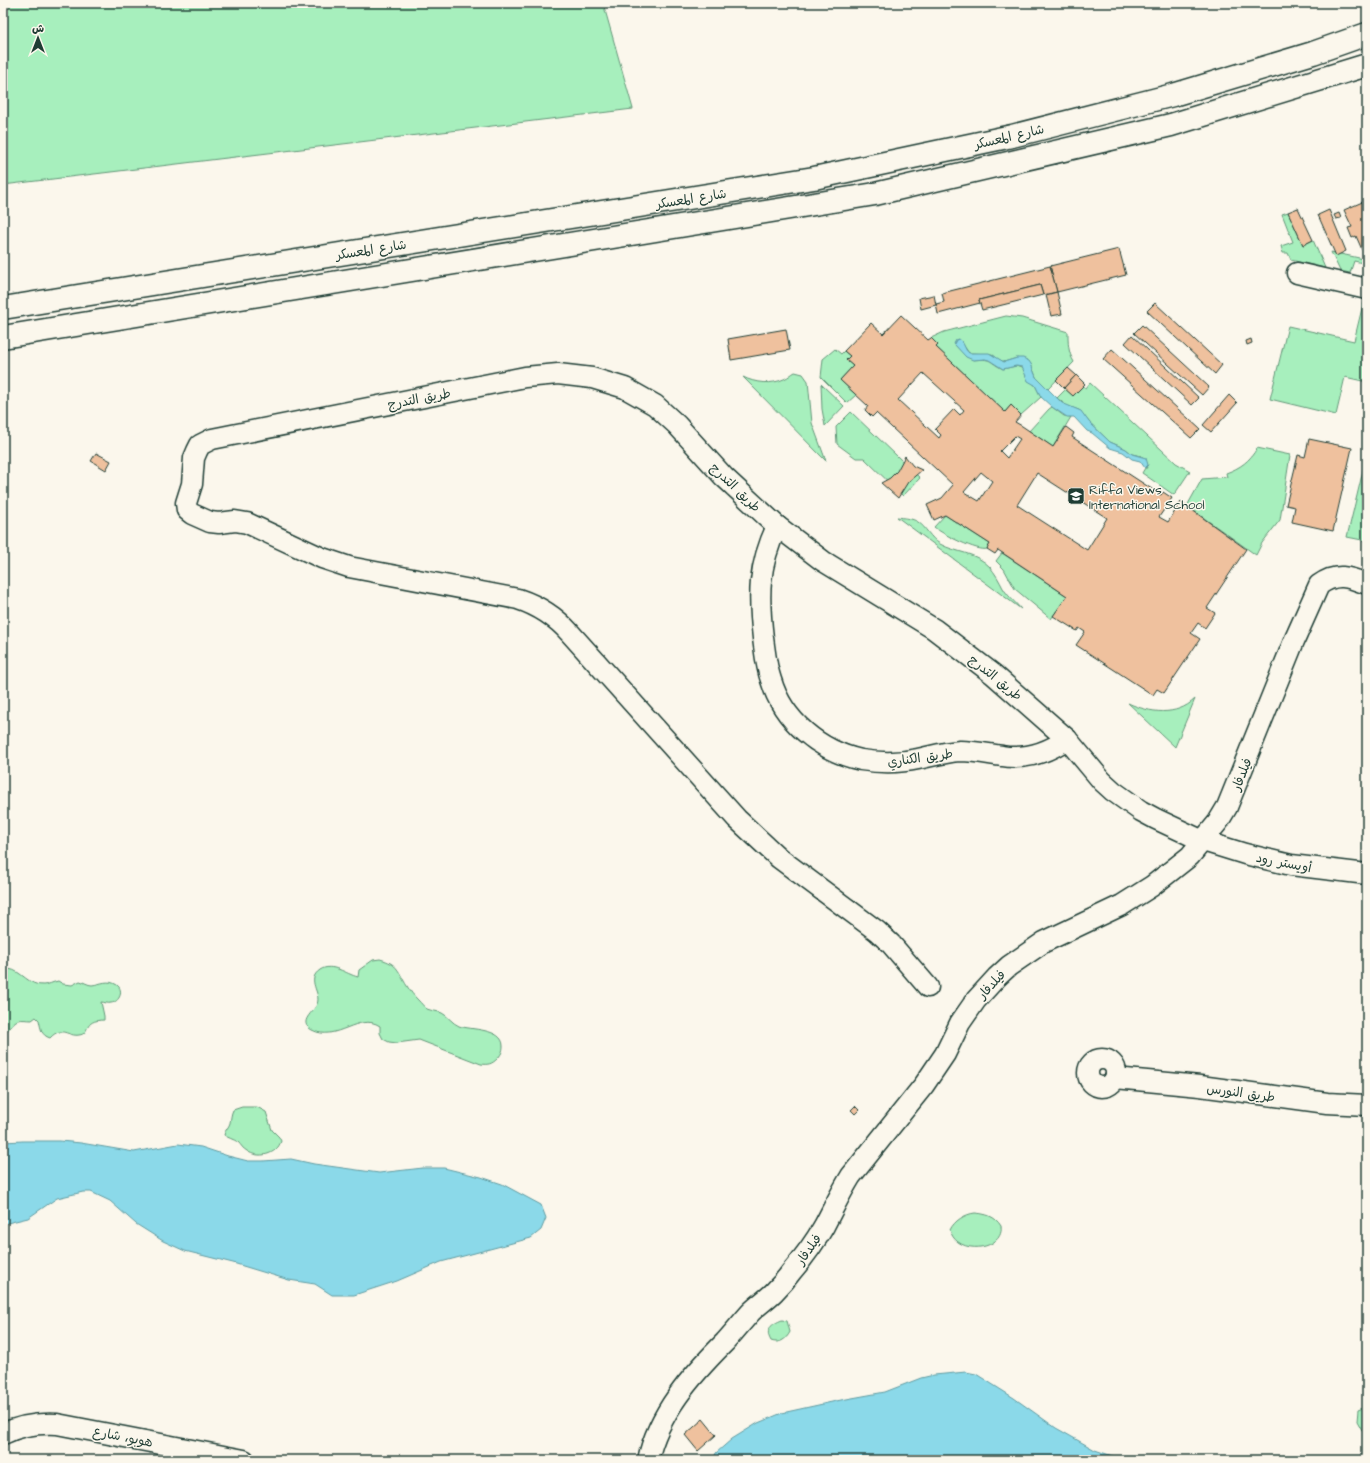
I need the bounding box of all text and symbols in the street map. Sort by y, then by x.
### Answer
north arrow [18,18,58,58]
text: ش [32,21,44,36]
street label: شارع المعسكر [971,120,1046,154]
street label: شارع المعسكر [654,185,728,214]
street label: شارع المعسكر [334,236,408,265]
street label: طريق التدرج [386,384,452,414]
street label: طريق التدرج [706,459,765,516]
place label: Riffa Views International School [1089,481,1205,514]
school or university icon: Riffa Views International School [1066,486,1086,506]
street label: طريق التدرج [965,651,1026,705]
street label: طريق الكناري [886,744,954,772]
street label: فيلدفار [1227,755,1257,794]
street label: أويستر رود [1254,849,1314,877]
street label: فيلدفار [973,966,1010,1004]
street label: طريق النورس [1206,1079,1276,1107]
street label: فيلدفار [791,1231,826,1269]
street label: هوبو، شارع [91,1422,154,1452]

